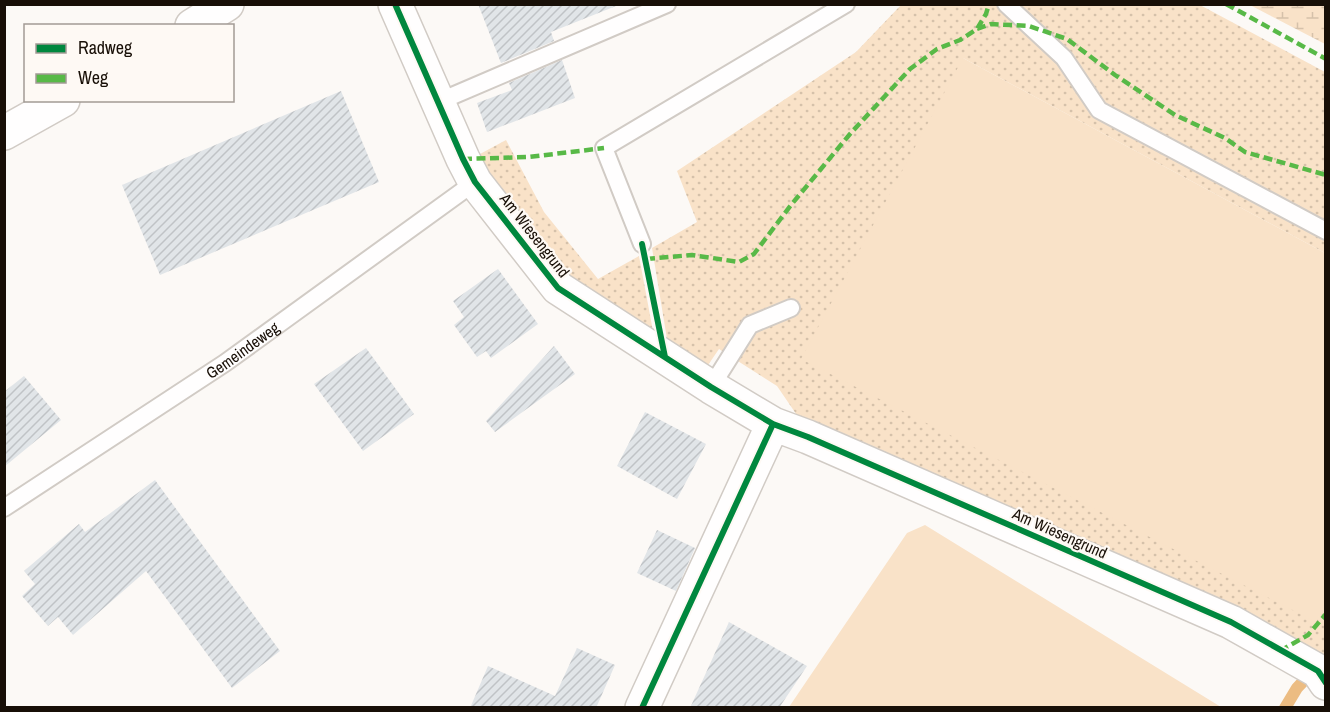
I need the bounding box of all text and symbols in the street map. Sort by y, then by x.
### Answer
legend [24,24,234,102]
text: Radweg [78,35,133,60]
text: Weg [78,65,109,90]
street label: Am Wiesengrund [495,187,575,282]
street label: Gemeindeweg [201,316,284,384]
street label: Am Wiesengrund [1008,502,1111,564]

